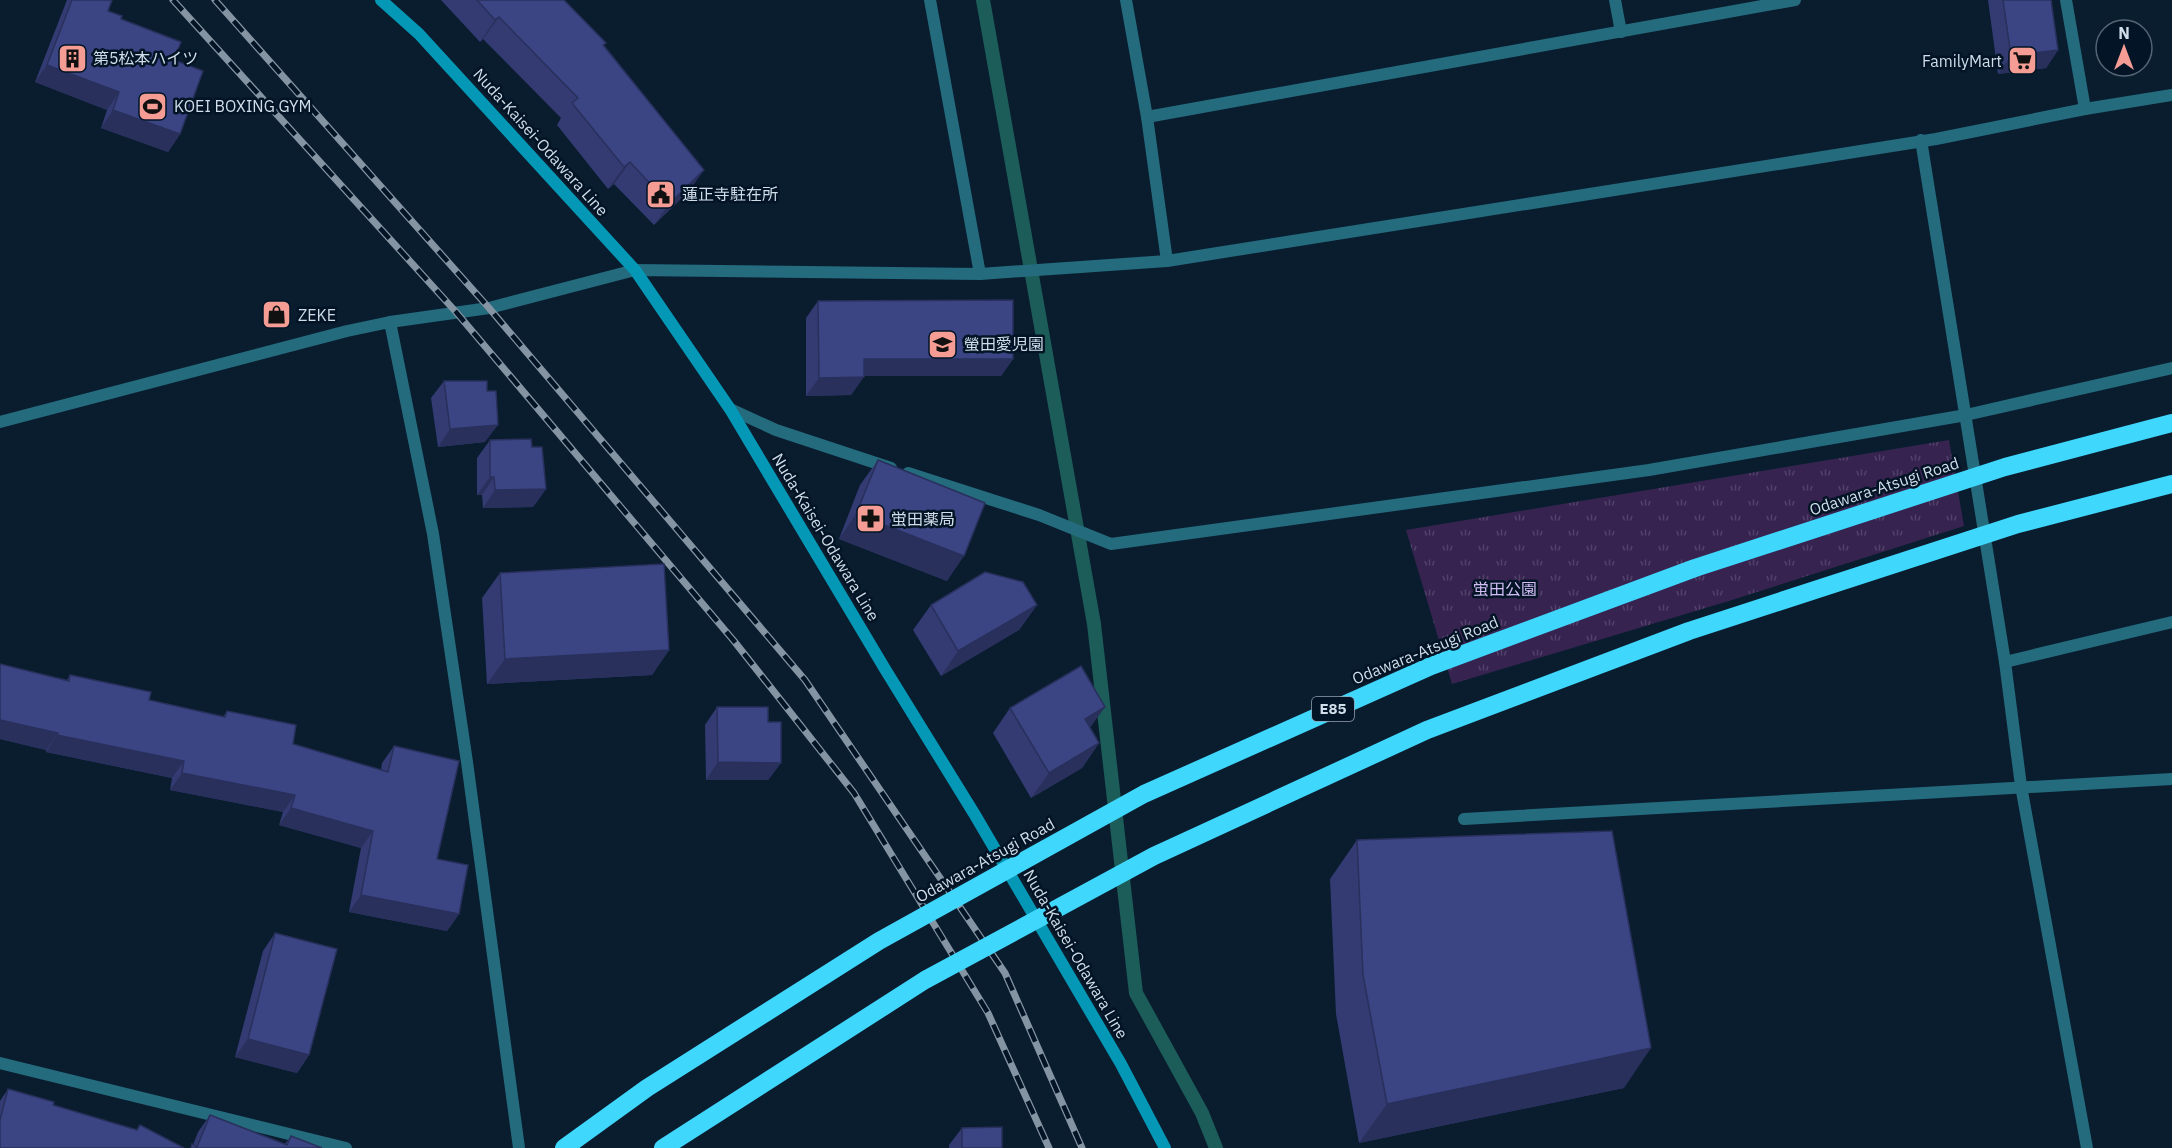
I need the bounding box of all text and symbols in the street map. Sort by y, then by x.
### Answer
north arrow [2094,18,2154,78]
text: N [2118,23,2130,43]
building icon: 第5松本ハイツ [56,42,88,74]
supermarket icon: FamilyMart [2007,45,2039,77]
place label: 第5松本ハイツ [93,48,198,68]
place label: FamilyMart [1922,51,2002,71]
street label: Nuda-Kaisei-Odawara Line [469,64,613,220]
sports icon: KOEI BOXING GYM [137,90,169,122]
place label: KOEI BOXING GYM [174,96,312,116]
public building icon: 蓮正寺駐在所 [645,178,677,210]
place label: 蓮正寺駐在所 [682,184,778,204]
shop icon: ZEKE [261,299,293,331]
place label: ZEKE [298,305,336,325]
school or university icon: 螢田愛児園 [927,328,959,360]
place label: 螢田愛児園 [964,334,1044,354]
street label: Nuda-Kaisei-Odawara Line [768,450,884,625]
street label: Odawara-Atsugi Road [1807,452,1961,520]
pharmacy icon: 蛍田薬局 [854,503,886,535]
place label: 蛍田薬局 [891,509,955,529]
park label: 蛍田公園 [1473,579,1537,599]
street label: Odawara-Atsugi Road [1349,612,1501,688]
road number: E85 [1312,697,1354,721]
street label: Odawara-Atsugi Road [912,813,1058,907]
street label: Nuda-Kaisei-Odawara Line [1019,866,1133,1042]

